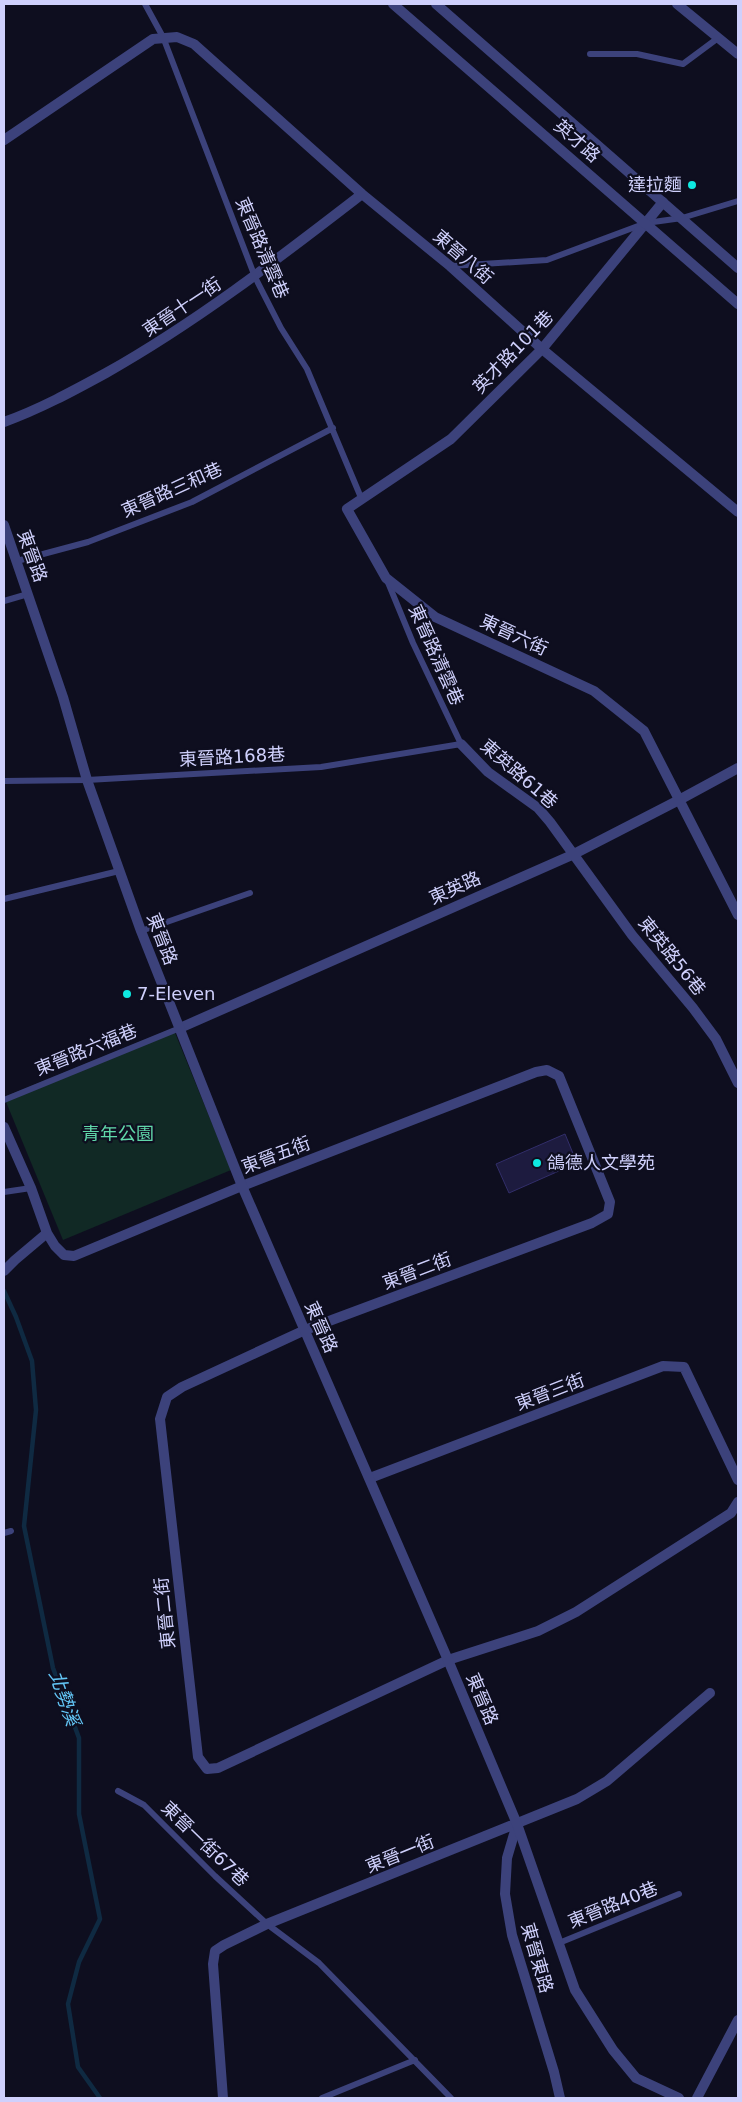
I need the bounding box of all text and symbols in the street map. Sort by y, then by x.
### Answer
street label: 英才路 [550,115,605,166]
place label: 達拉麵 [628,174,682,195]
marker: 達拉麵 [686,179,698,191]
street label: 東晉路清雲巷 [232,194,293,302]
street label: 東晉八街 [429,225,497,288]
street label: 東晉十一街 [139,273,225,340]
street label: 英才路101巷 [468,306,557,397]
street label: 東晉路三和巷 [118,458,225,521]
street label: 東晉路 [13,527,52,585]
street label: 東晉路清雲巷 [405,601,468,708]
street label: 東晉六街 [477,610,551,659]
street label: 東英路61巷 [477,735,562,813]
street label: 東晉路168巷 [178,743,286,770]
street label: 東英路 [426,867,484,908]
street label: 東晉路 [143,910,182,968]
street label: 東英路56巷 [634,912,710,999]
place label: 7-Eleven [137,983,216,1004]
marker: 7-Eleven [121,988,133,1000]
street label: 東晉路六福巷 [32,1020,140,1080]
park label: 青年公園 [82,1123,154,1144]
street label: 東晉五街 [238,1132,313,1177]
place label: 鴿德人文學苑 [547,1152,655,1173]
marker: 鴿德人文學苑 [531,1157,543,1169]
street label: 東晉二街 [379,1248,454,1293]
street label: 東晉路 [301,1298,342,1356]
street label: 東晉三街 [512,1369,587,1414]
street label: 東晉二街 [150,1576,179,1650]
water label: 北勢溪 [45,1667,86,1731]
street label: 東晉路 [462,1670,503,1728]
street label: 東晉一街67巷 [157,1797,253,1890]
street label: 東晉一街 [363,1830,437,1877]
street label: 東晉路40巷 [565,1877,661,1932]
street label: 東晉東路 [517,1920,557,1995]

